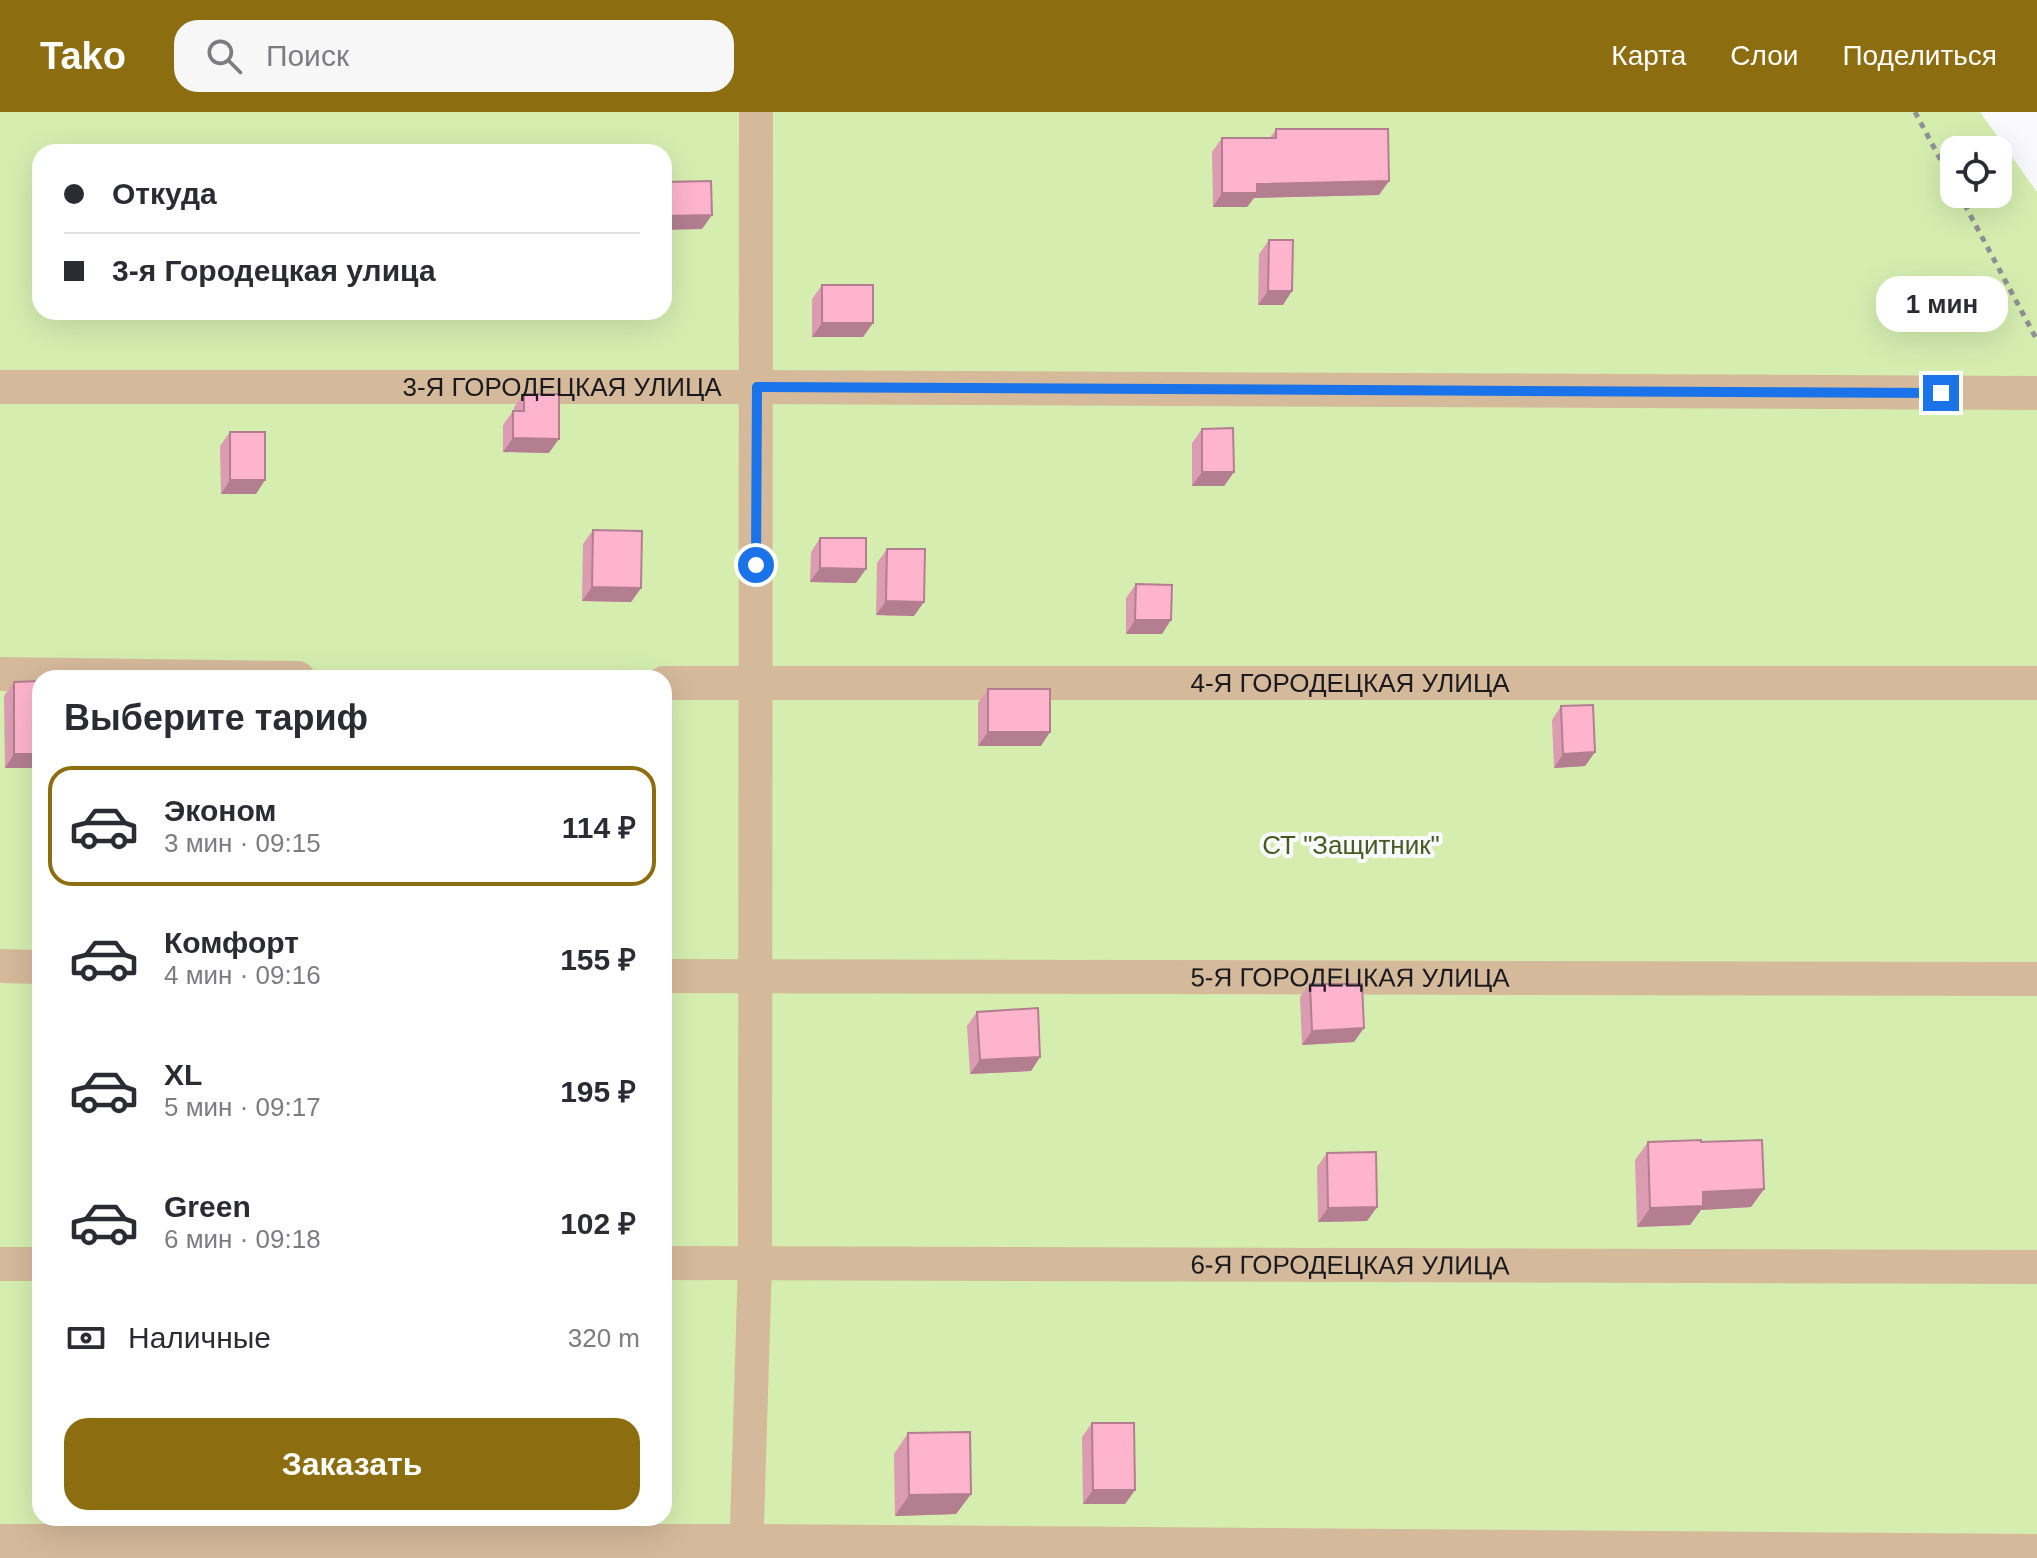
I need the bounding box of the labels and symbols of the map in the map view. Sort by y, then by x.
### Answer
callout: 1 мин [1875,277,2007,333]
street label: 3-Я ГОРОДЕЦКАЯ УЛИЦА [402,372,722,402]
route end [1923,375,1959,411]
route start [738,547,774,583]
street label: 4-Я ГОРОДЕЦКАЯ УЛИЦА [1190,668,1510,698]
park label: СТ "Защитник" [1262,830,1440,860]
street label: 5-Я ГОРОДЕЦКАЯ УЛИЦА [1190,962,1510,993]
street label: 6-Я ГОРОДЕЦКАЯ УЛИЦА [1190,1250,1510,1280]

